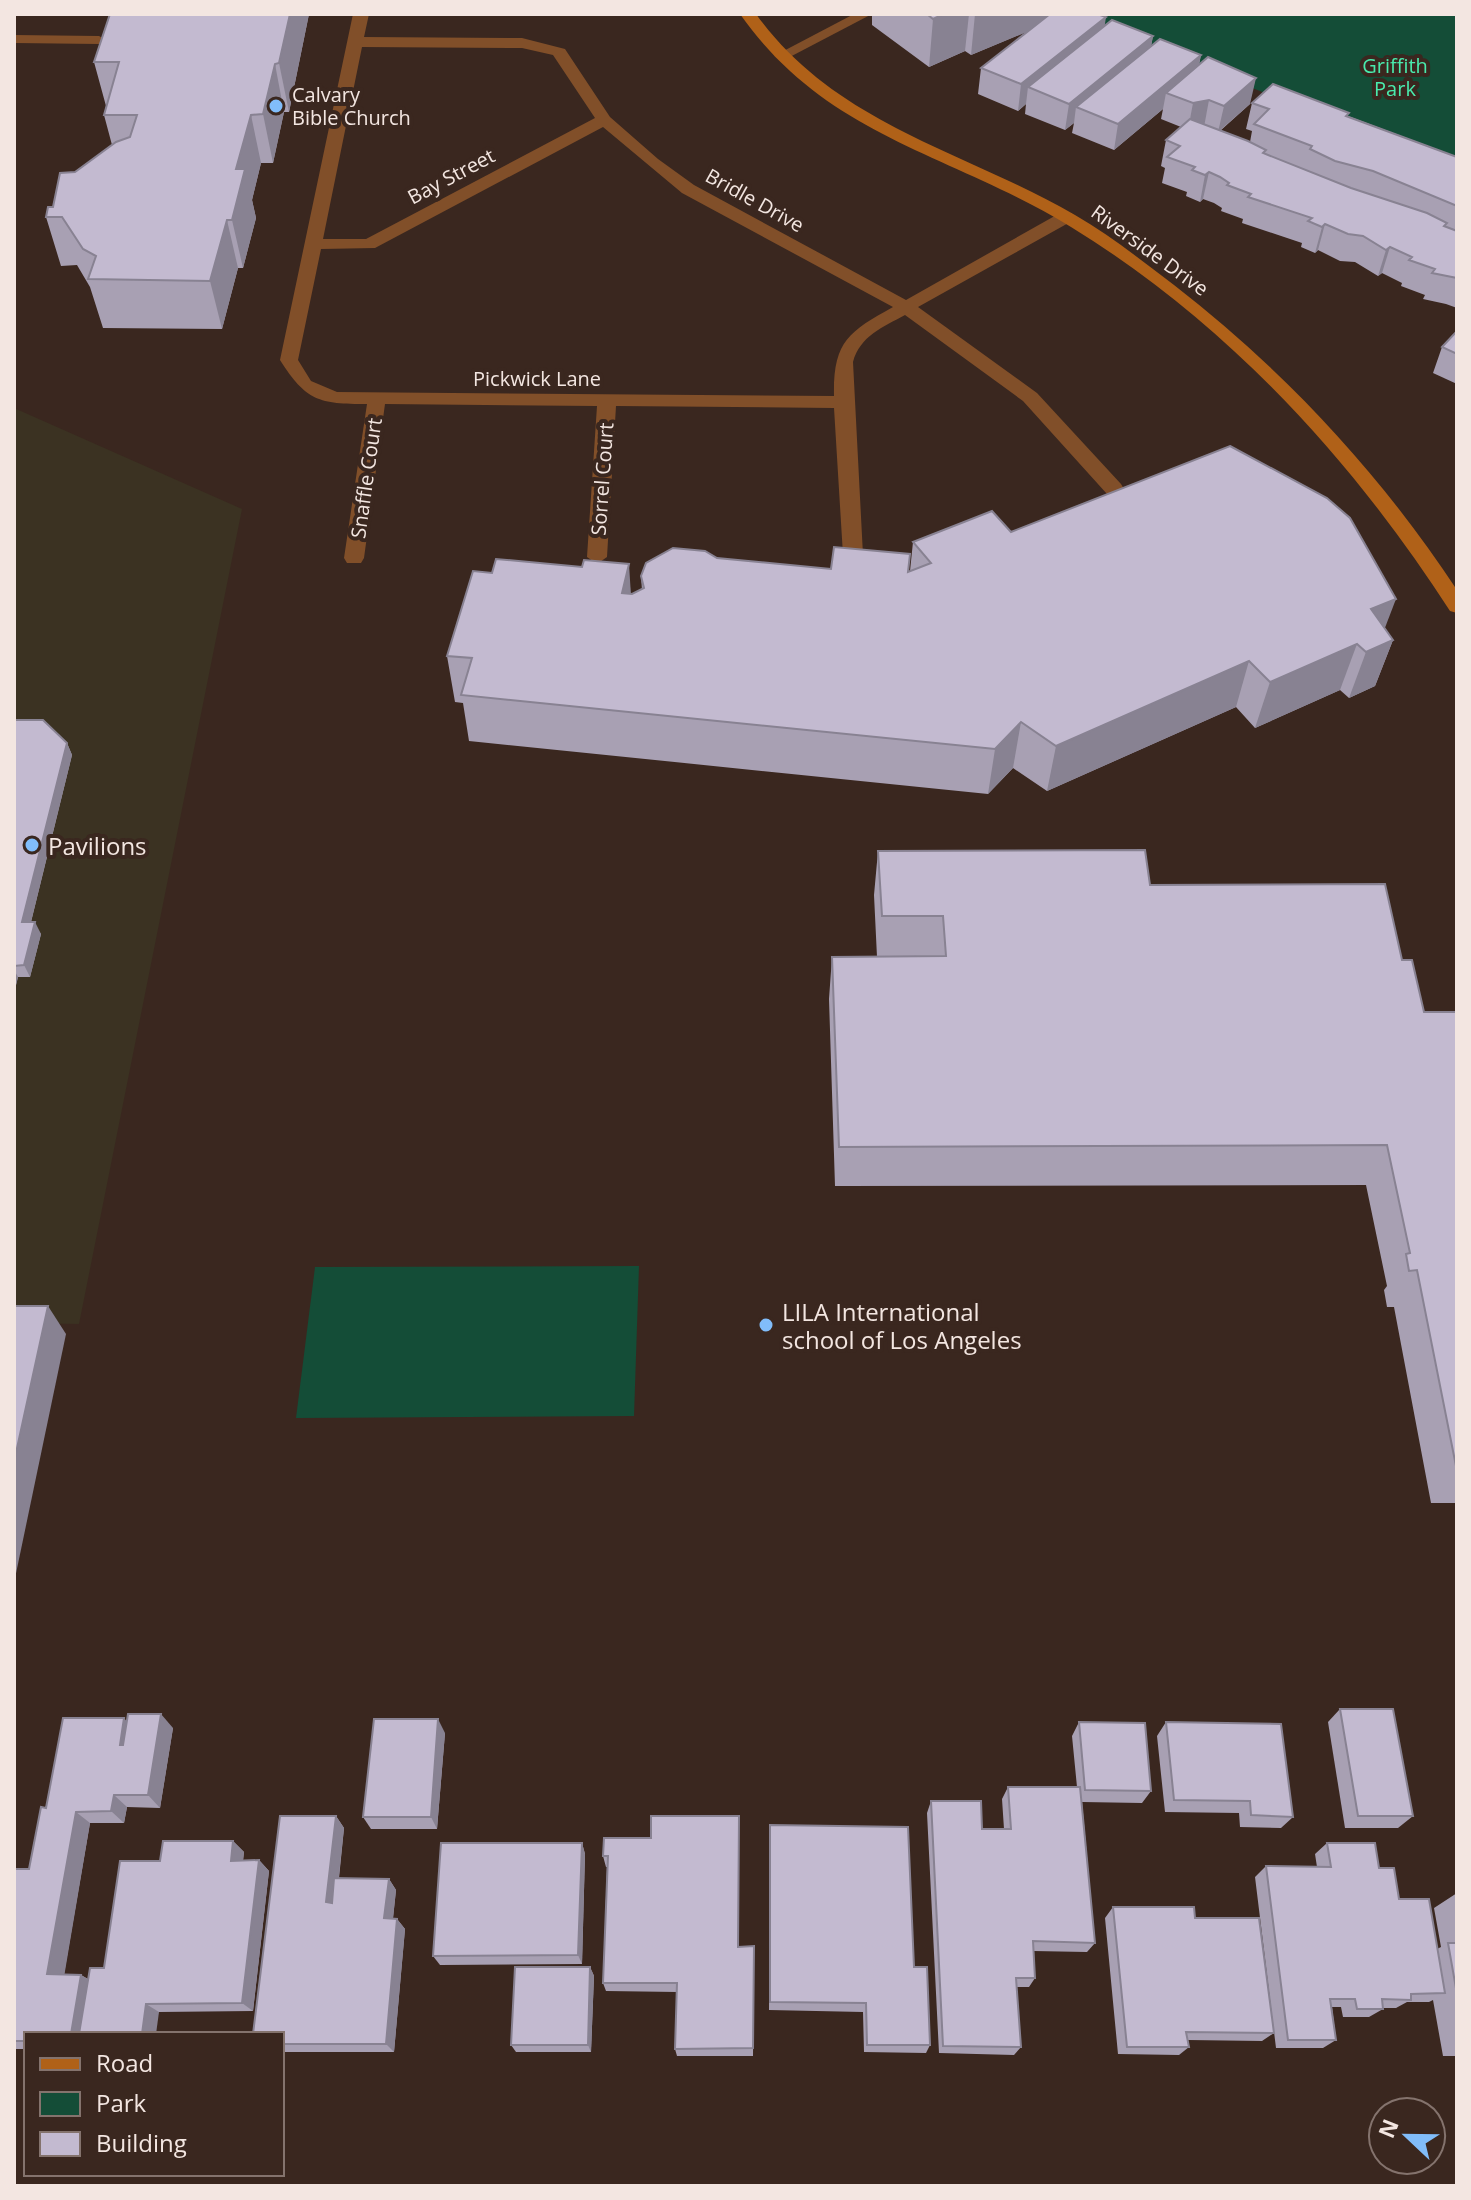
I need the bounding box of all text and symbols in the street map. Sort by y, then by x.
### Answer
park label: Griffith Park [1362,52,1428,102]
place label: Calvary Bible Church [292,81,411,131]
marker: Calvary Bible Church [267,97,285,115]
street label: Bay Street [403,142,499,210]
street label: Bridle Drive [701,162,809,238]
street label: Riverside Drive [1086,198,1214,302]
street label: Pickwick Lane [473,365,601,392]
street label: Snaffle Court [344,416,388,540]
street label: Sorrel Court [585,422,619,536]
place label: Pavilions [48,829,147,862]
marker: Pavilions [23,836,41,854]
place label: LILA International school of Los Angeles [782,1295,1022,1356]
marker: LILA International school of Los Angeles [757,1316,775,1334]
legend [24,2032,284,2176]
text: Road [96,2046,153,2079]
text: Park [96,2086,147,2119]
north arrow [1367,2096,1447,2176]
text: N [1370,2114,1405,2142]
text: Building [96,2126,187,2159]

